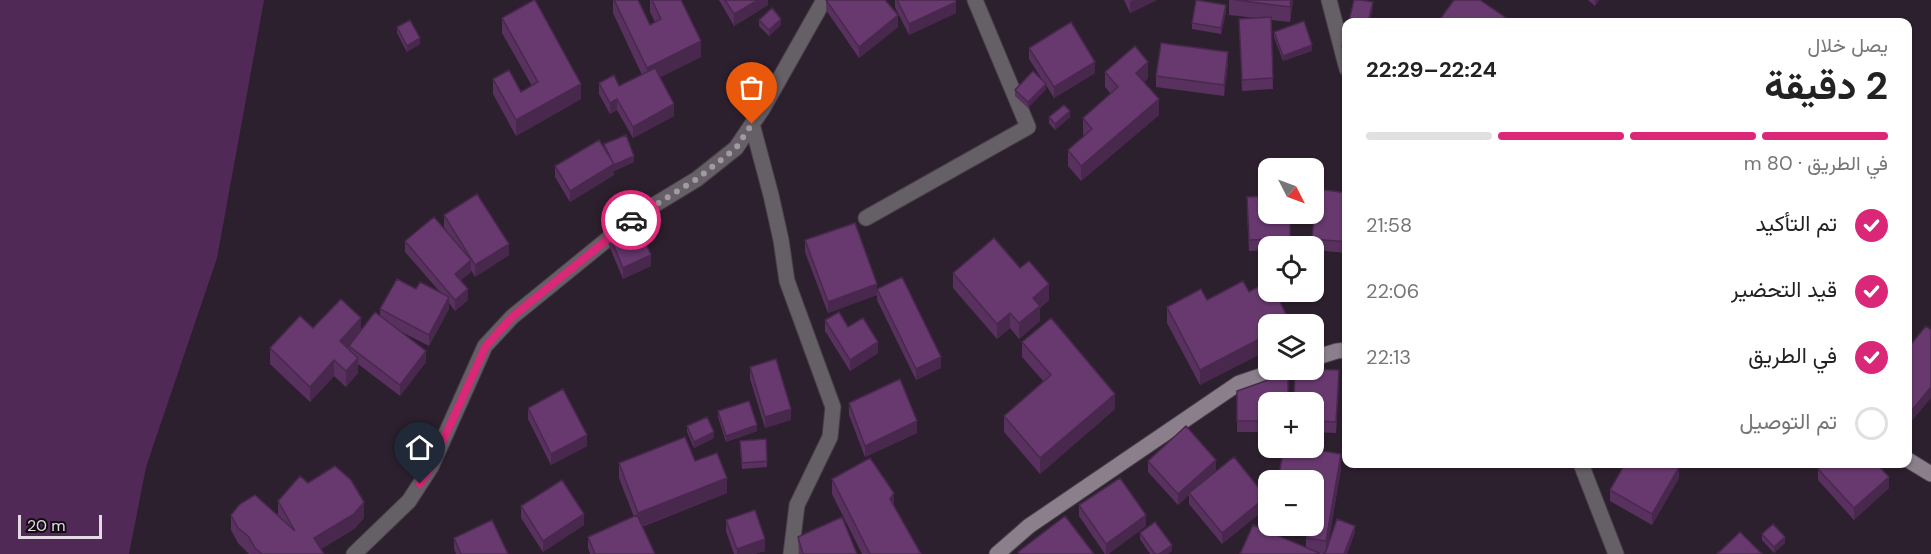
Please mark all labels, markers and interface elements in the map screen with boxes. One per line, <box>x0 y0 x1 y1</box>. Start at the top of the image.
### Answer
text: يصل خلال <box>1808 32 1888 58</box>
text: 22:24–22:29 <box>1366 55 1497 84</box>
text: 2 دقيقة <box>1764 60 1888 111</box>
pin <box>726 62 777 124</box>
icon: bag <box>735 71 768 104</box>
text: في الطريق · 80 m <box>1744 150 1888 176</box>
north arrow <box>1258 158 1324 224</box>
map controls <box>1258 158 1324 536</box>
courier <box>601 190 661 250</box>
icon: car <box>615 204 648 237</box>
text: تم التأكيد <box>1755 209 1837 238</box>
icon: check <box>1855 209 1888 242</box>
text: 21:58 <box>1366 212 1412 238</box>
button: locate <box>1258 236 1324 302</box>
text: قيد التحضير <box>1731 275 1837 304</box>
icon: check <box>1855 275 1888 308</box>
text: 22:06 <box>1366 278 1419 304</box>
button: layers <box>1258 314 1324 380</box>
text: في الطريق <box>1748 341 1837 370</box>
icon: check <box>1855 341 1888 374</box>
text: 22:13 <box>1366 344 1411 370</box>
button: + <box>1258 392 1324 458</box>
text: تم التوصيل <box>1739 407 1837 436</box>
pin <box>394 422 445 484</box>
icon: home <box>403 431 436 464</box>
button: − <box>1258 470 1324 536</box>
scale bar <box>18 512 102 540</box>
text: 20 m <box>27 515 66 536</box>

